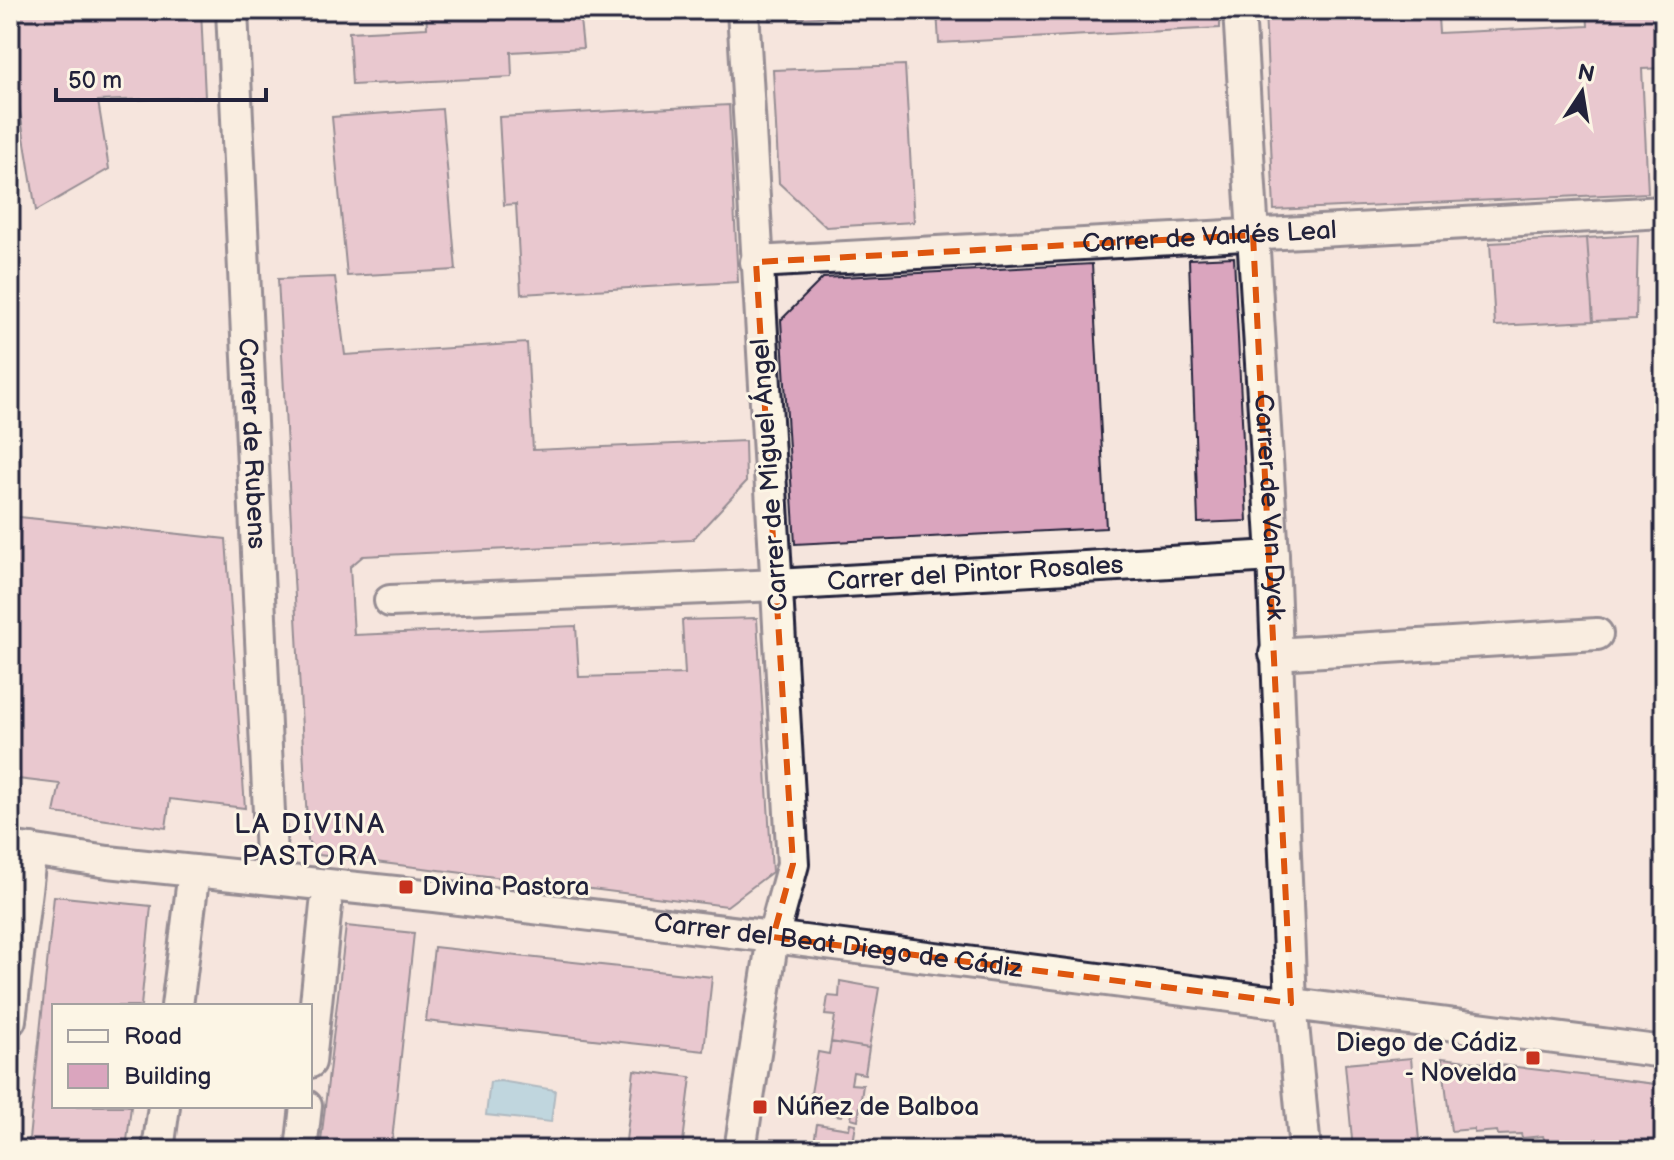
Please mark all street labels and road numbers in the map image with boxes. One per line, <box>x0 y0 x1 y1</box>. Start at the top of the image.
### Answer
street label: Carrer de Valdés Leal <box>1081 215 1337 260</box>
street label: Carrer de Rubens <box>232 337 272 550</box>
street label: Carrer de Miguel Ángel <box>743 337 795 613</box>
street label: Carrer de Van Dyck <box>1247 393 1291 621</box>
street label: Carrer del Pintor Rosales <box>826 549 1125 598</box>
street label: Carrer del Beat Diego de Cádiz <box>652 907 1025 985</box>

